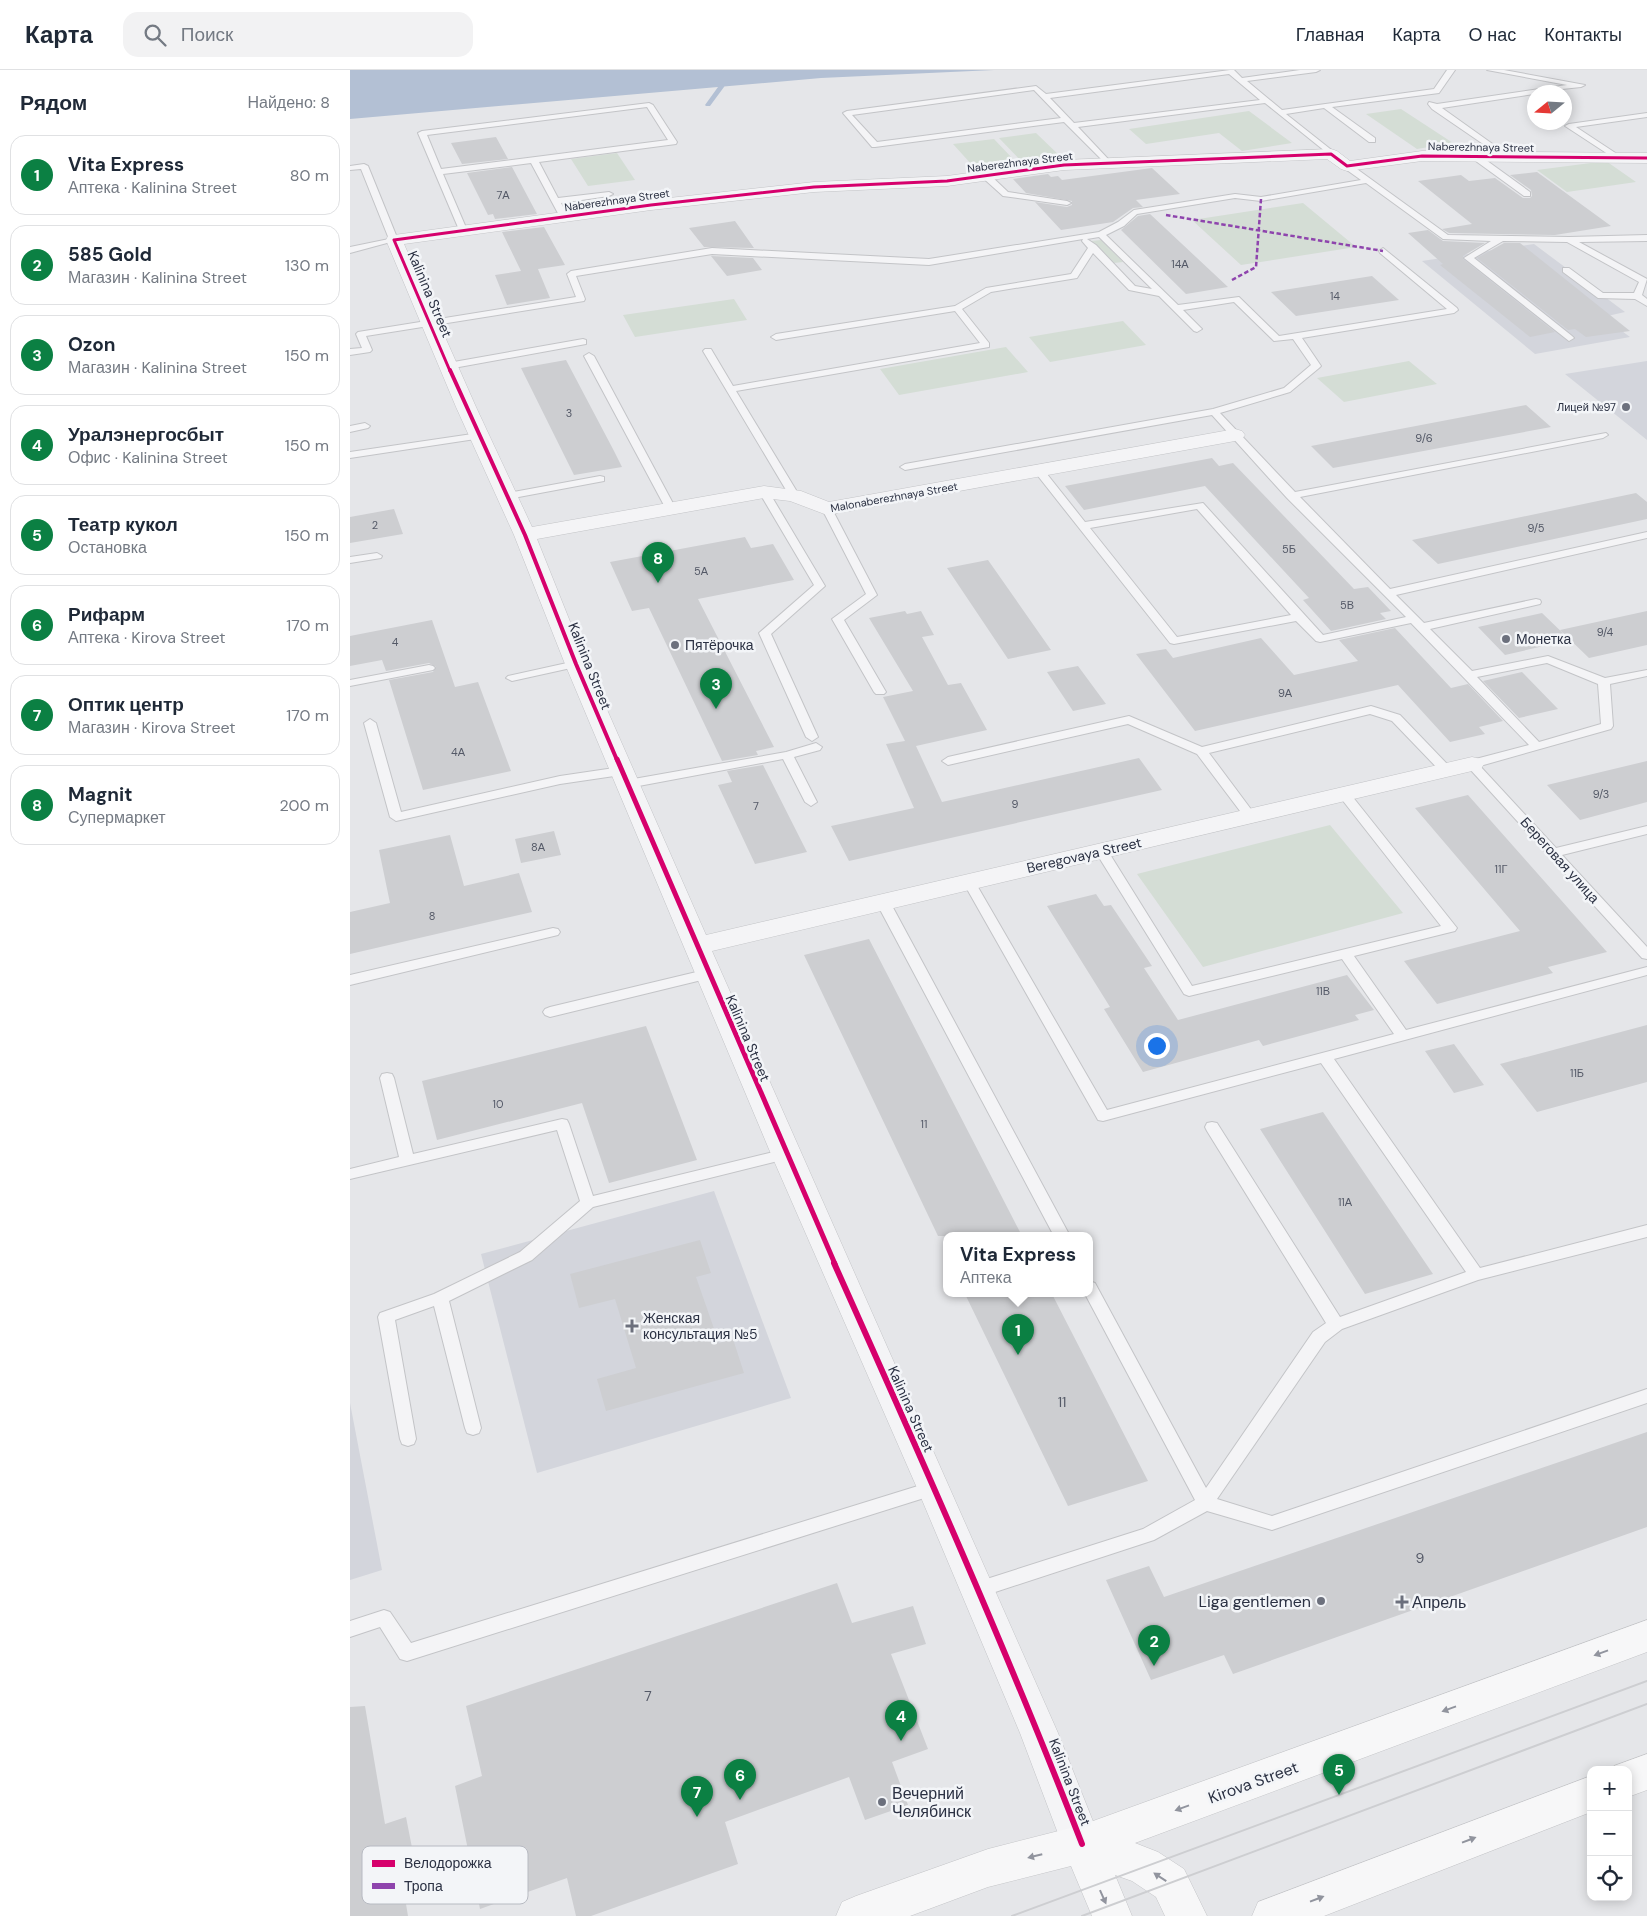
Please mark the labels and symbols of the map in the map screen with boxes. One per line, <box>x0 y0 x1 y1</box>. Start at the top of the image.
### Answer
north arrow <box>1527 85 1572 130</box>
street label: Naberezhnaya Street <box>1428 139 1534 155</box>
street label: Naberezhnaya Street <box>966 149 1074 175</box>
street label: Naberezhnaya Street <box>563 186 671 214</box>
house number: 7А <box>496 188 510 202</box>
street label: Kalinina Street <box>404 248 456 340</box>
house number: 14А <box>1171 257 1189 271</box>
house number: 14 <box>1330 289 1340 303</box>
place label: Лицей №97 <box>1557 400 1616 414</box>
marker: Лицей №97 <box>1620 401 1632 413</box>
house number: 3 <box>566 406 572 420</box>
house number: 9/6 <box>1415 431 1433 445</box>
street label: Malonaberezhnaya Street <box>829 479 959 515</box>
house number: 2 <box>372 518 378 532</box>
house number: 9/5 <box>1527 521 1545 535</box>
pin: 8 <box>642 542 674 583</box>
house number: 5Б <box>1282 542 1296 556</box>
house number: 5А <box>694 564 709 578</box>
house number: 5В <box>1340 598 1354 612</box>
street label: Kalinina Street <box>564 620 616 712</box>
house number: 9/4 <box>1597 625 1614 639</box>
place label: Монетка <box>1516 630 1572 648</box>
marker: Монетка <box>1500 633 1512 645</box>
house number: 4 <box>392 635 399 649</box>
place label: Пятёрочка <box>685 636 754 654</box>
marker: Пятёрочка <box>669 639 681 651</box>
pin: 3 <box>700 668 732 709</box>
house number: 9А <box>1278 686 1293 700</box>
house number: 4А <box>451 745 466 759</box>
house number: 9/3 <box>1593 787 1609 801</box>
house number: 9 <box>1012 797 1019 811</box>
house number: 7 <box>753 799 759 813</box>
street label: Береговая улица <box>1517 813 1604 907</box>
street label: Beregovaya Street <box>1025 833 1143 877</box>
house number: 8А <box>531 840 546 854</box>
house number: 11Г <box>1495 862 1507 876</box>
house number: 8 <box>429 909 435 923</box>
house number: 11В <box>1316 984 1330 998</box>
street label: Kalinina Street <box>722 992 774 1084</box>
your location <box>1144 1033 1170 1059</box>
house number: 11Б <box>1570 1066 1584 1080</box>
house number: 10 <box>493 1097 503 1111</box>
house number: 11 <box>921 1117 927 1131</box>
house number: 11А <box>1338 1195 1353 1209</box>
place label: Женская консультация №5 <box>643 1309 758 1343</box>
pin: 1 <box>1002 1314 1034 1355</box>
marker: Женская консультация №5 <box>625 1319 639 1333</box>
street label: Kalinina Street <box>884 1363 938 1455</box>
house number: 11 <box>1058 1393 1066 1411</box>
house number: 9 <box>1416 1549 1425 1567</box>
place label: Liga gentlemen <box>1199 1591 1311 1612</box>
place label: Апрель <box>1412 1592 1466 1613</box>
marker: Liga gentlemen <box>1315 1595 1327 1607</box>
marker: Апрель <box>1396 1596 1408 1608</box>
pin: 2 <box>1138 1625 1170 1666</box>
one-way arrow <box>1594 1650 1609 1657</box>
house number: 7 <box>644 1687 652 1705</box>
pin: 4 <box>885 1700 917 1741</box>
one-way arrow <box>1441 1705 1456 1713</box>
street label: Kalinina Street <box>1045 1736 1095 1828</box>
pin: 5 <box>1323 1754 1355 1795</box>
street label: Kirova Street <box>1205 1756 1301 1808</box>
pin: 6 <box>724 1759 756 1800</box>
pin: 7 <box>681 1776 713 1817</box>
place label: Вечерний Челябинск <box>892 1783 972 1822</box>
marker: Вечерний Челябинск <box>876 1796 888 1808</box>
one-way arrow <box>1174 1805 1189 1812</box>
one-way arrow <box>1462 1836 1477 1844</box>
legend <box>362 1846 528 1904</box>
one-way arrow <box>1027 1852 1042 1860</box>
text: Велодорожка <box>404 1854 492 1872</box>
one-way arrow <box>1153 1872 1167 1882</box>
text: Тропа <box>404 1877 443 1895</box>
one-way arrow <box>1100 1890 1108 1904</box>
one-way arrow <box>1310 1894 1324 1902</box>

